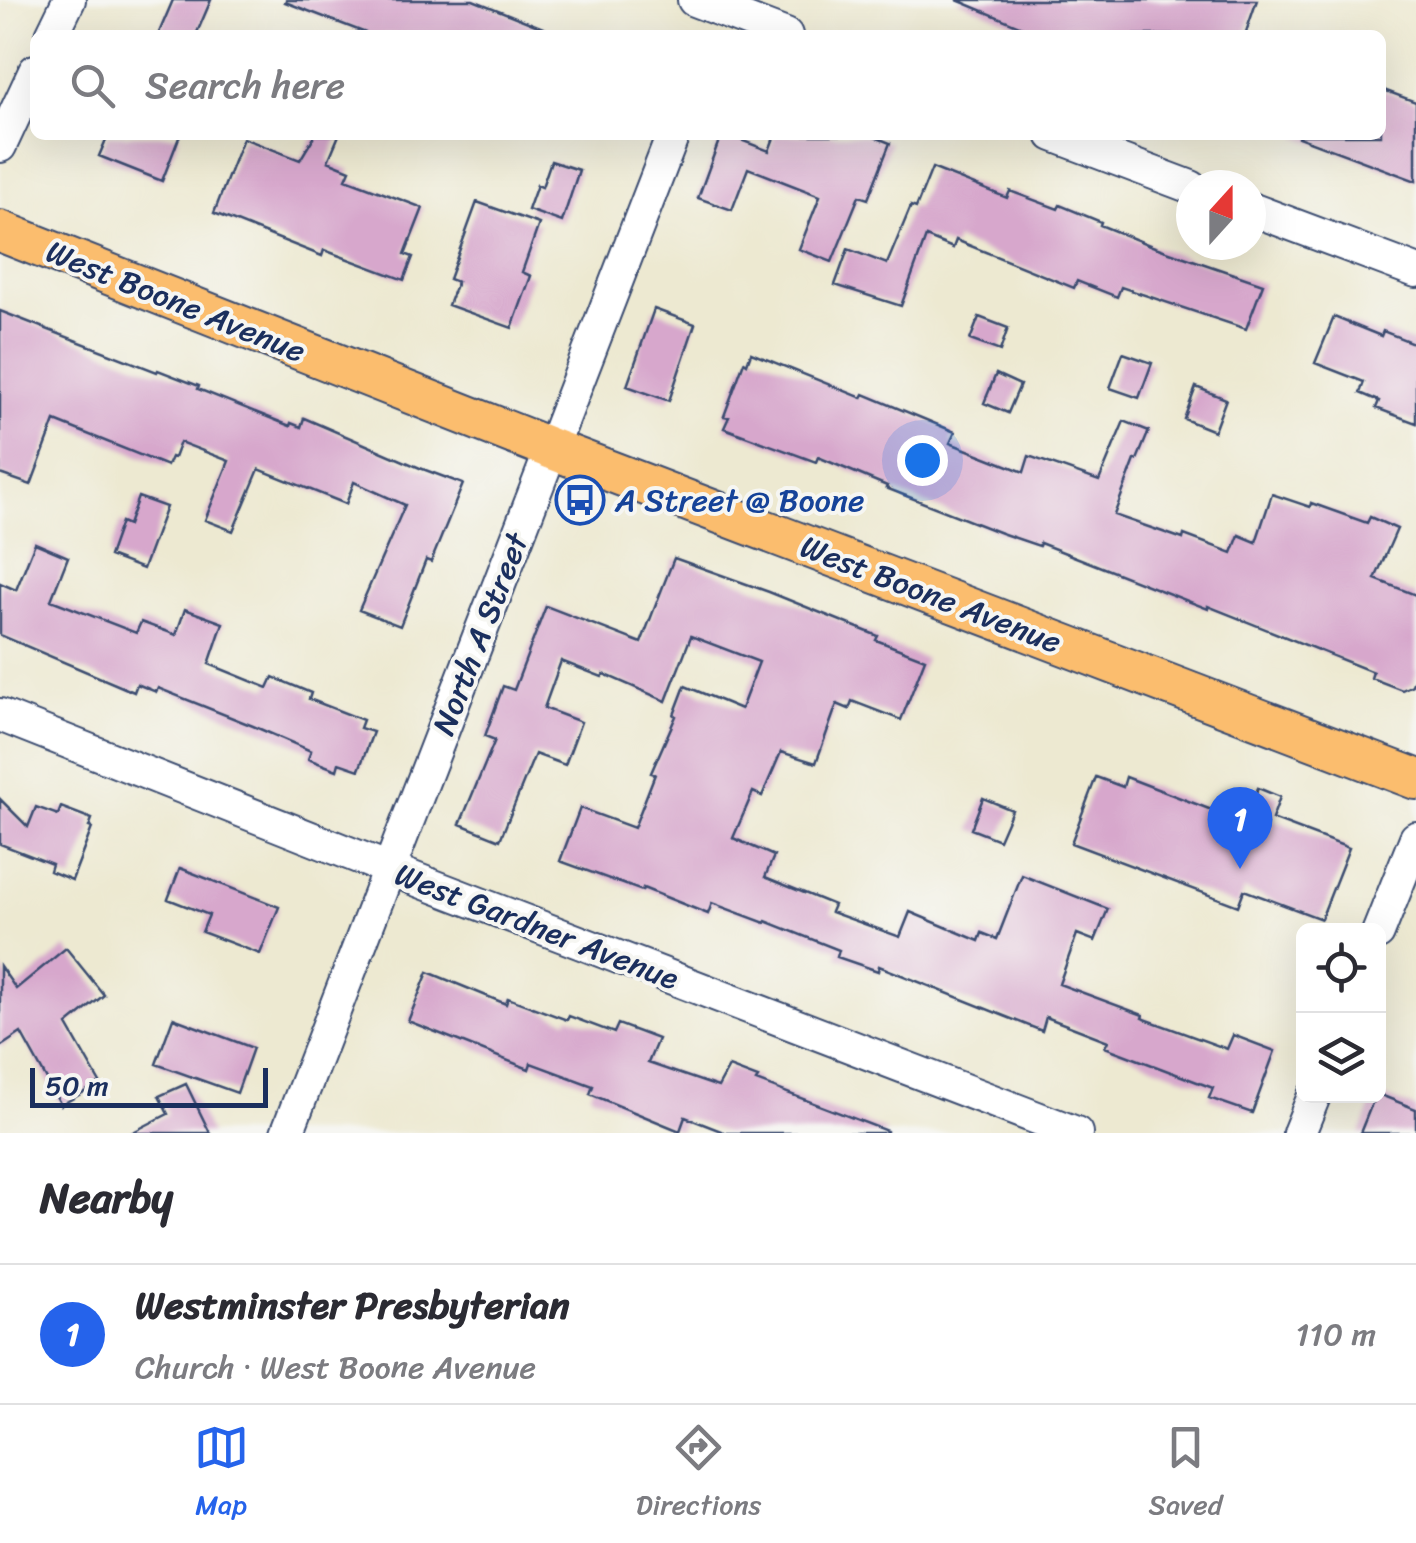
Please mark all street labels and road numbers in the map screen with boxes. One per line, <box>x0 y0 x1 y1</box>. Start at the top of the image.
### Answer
street label: West Boone Avenue <box>37 223 314 380</box>
street label: West Boone Avenue <box>792 518 1070 671</box>
street label: North A Street <box>416 524 546 744</box>
street label: West Gardner Avenue <box>386 846 687 1007</box>

